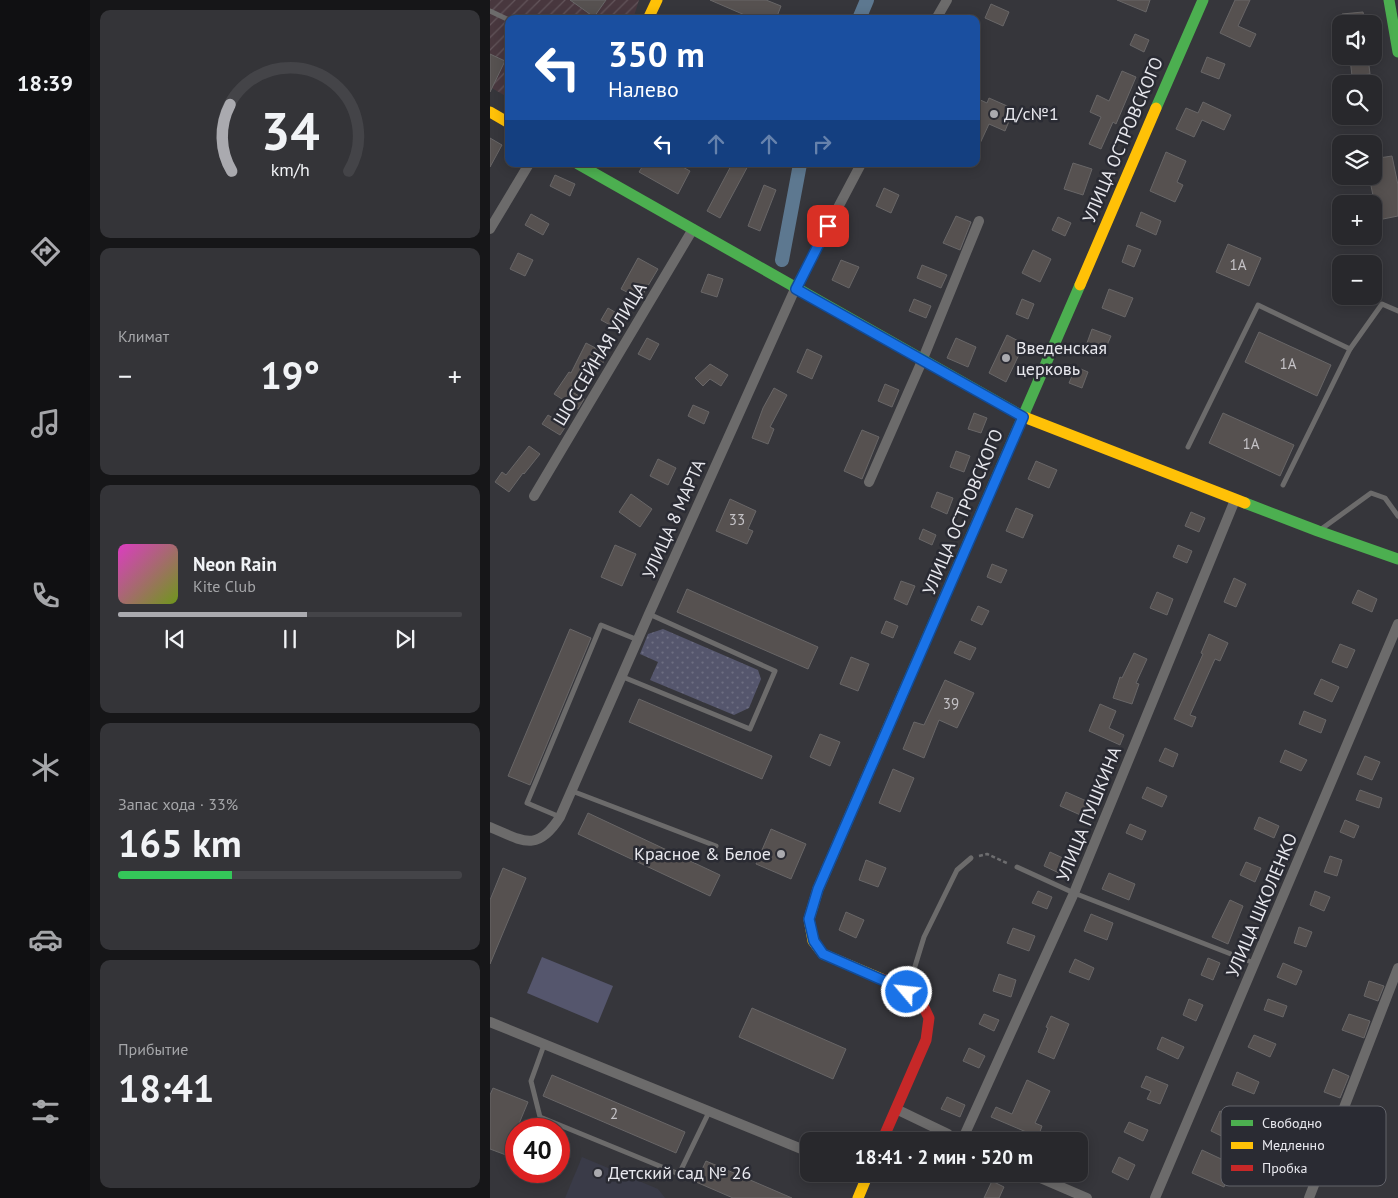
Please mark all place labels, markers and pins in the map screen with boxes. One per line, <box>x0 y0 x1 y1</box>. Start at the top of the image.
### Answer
place label: Д/с№1 <box>1004 102 1059 125</box>
marker: Д/с№1 <box>988 108 1000 120</box>
pin <box>807 205 849 247</box>
place label: Введенская церковь <box>1016 336 1107 380</box>
marker: Введенская церковь <box>1000 352 1012 364</box>
place label: Красное & Белое <box>634 842 771 865</box>
marker: Красное & Белое <box>775 848 787 860</box>
place label: Детский сад № 26 <box>608 1161 751 1184</box>
marker: Детский сад № 26 <box>592 1167 604 1179</box>

